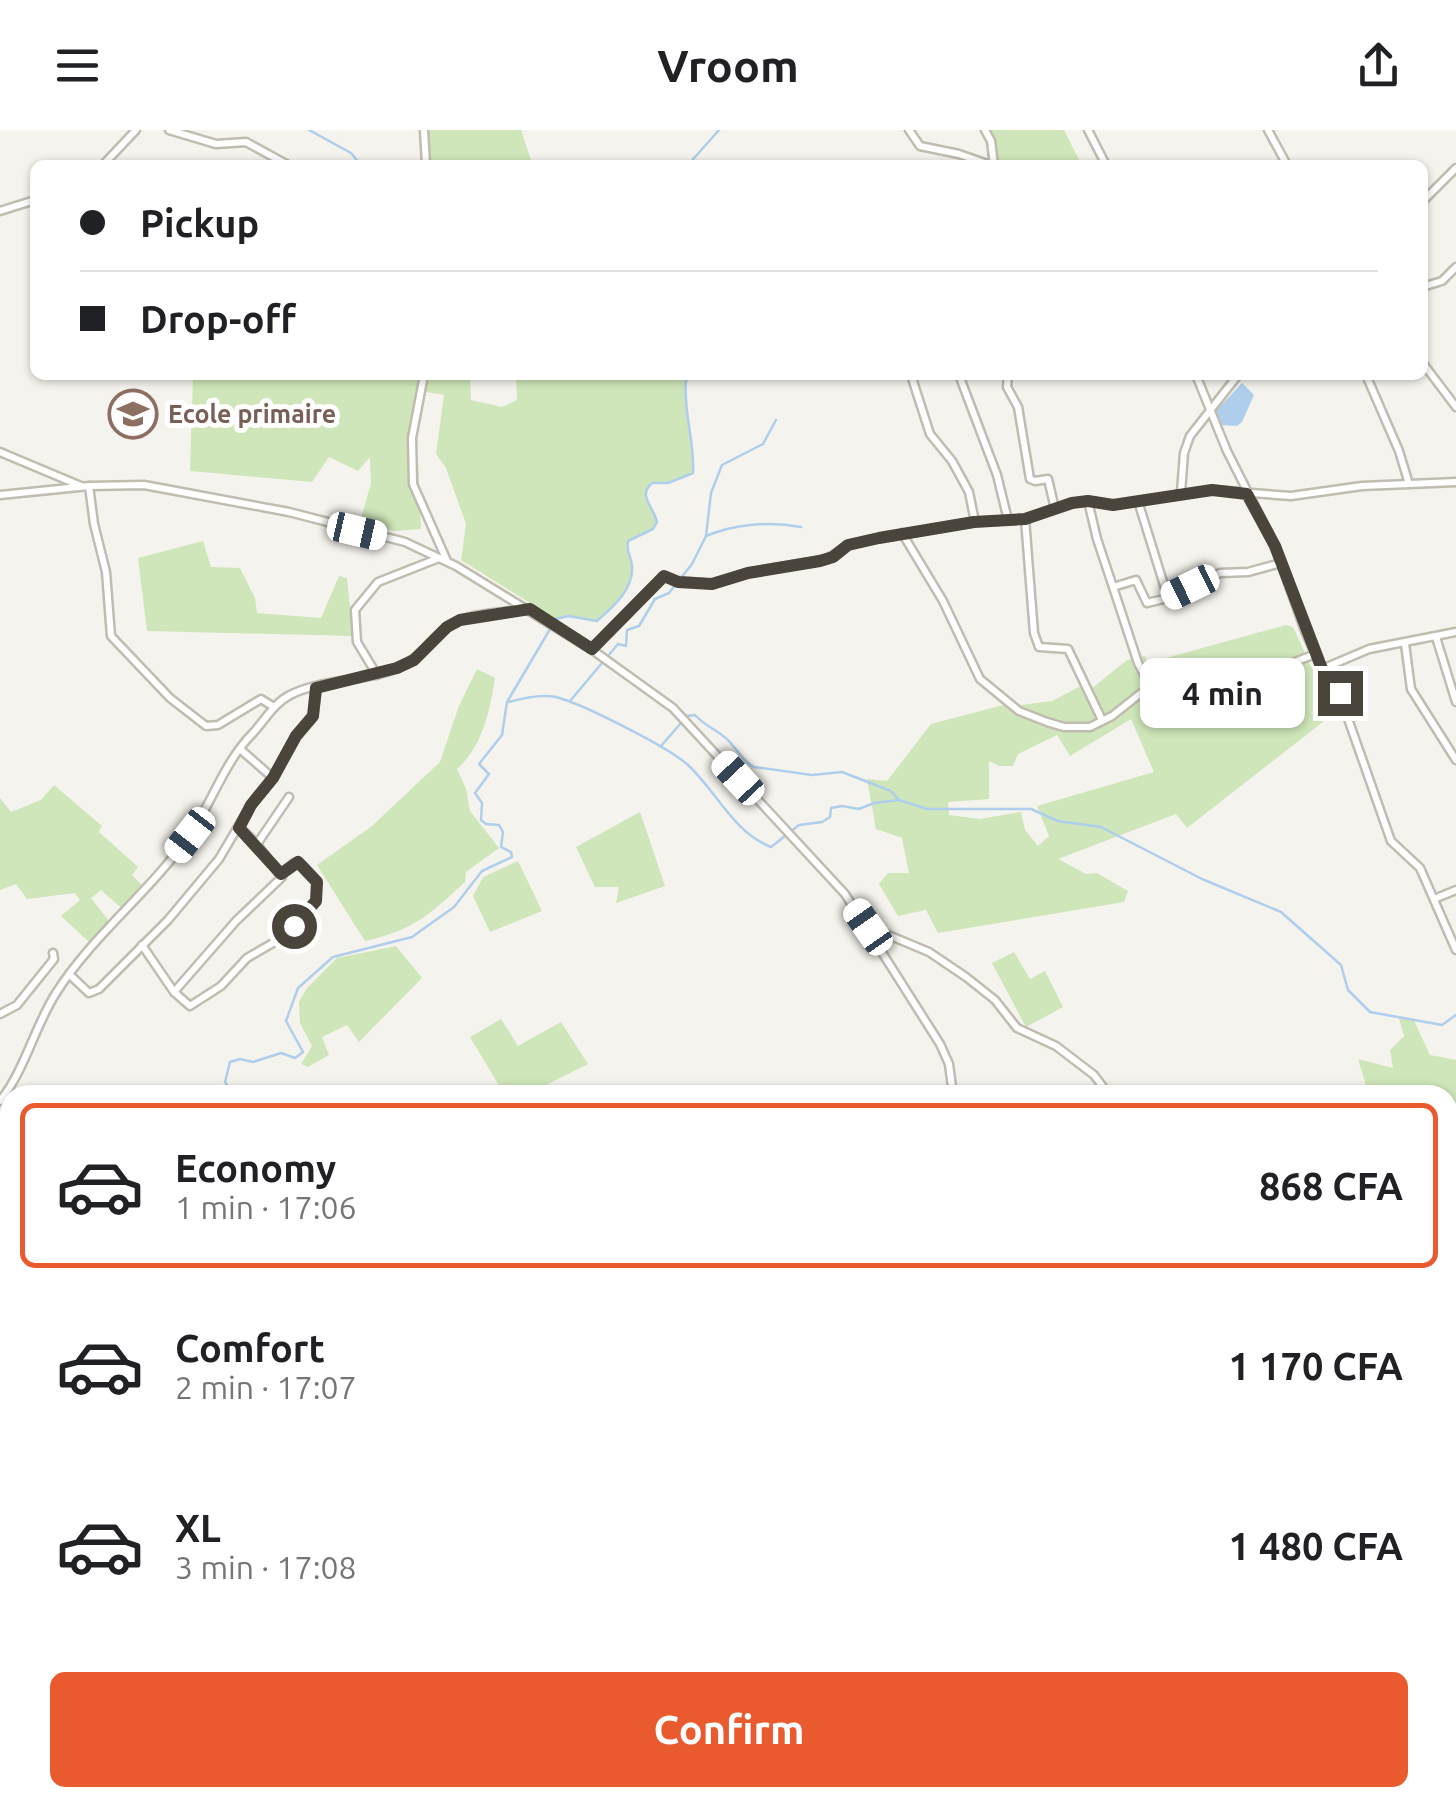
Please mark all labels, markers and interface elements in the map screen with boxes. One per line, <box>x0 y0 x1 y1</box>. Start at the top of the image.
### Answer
icon: menu <box>50 38 105 93</box>
icon: share <box>1351 38 1406 93</box>
text: Vroom <box>657 40 799 91</box>
text: Pickup <box>140 202 259 244</box>
text: Drop-off <box>140 298 296 340</box>
school or university icon: Ecole primaire <box>107 388 159 440</box>
place label: Ecole primaire <box>168 400 336 428</box>
car <box>324 510 390 552</box>
car <box>1156 560 1224 614</box>
callout: 4 min <box>1140 658 1305 728</box>
route end <box>1318 671 1363 716</box>
text: 4 min <box>1182 675 1263 711</box>
car <box>707 746 769 810</box>
car <box>160 802 220 868</box>
car <box>839 894 897 960</box>
route start <box>272 904 317 949</box>
icon: car <box>55 1141 145 1231</box>
text: Economy <box>175 1147 336 1189</box>
text: 868 CFA <box>1259 1165 1403 1207</box>
text: 1 min · 17:06 <box>175 1189 357 1225</box>
icon: car <box>55 1321 145 1411</box>
text: Comfort <box>175 1327 325 1369</box>
text: 1 170 CFA <box>1229 1345 1403 1387</box>
text: 2 min · 17:07 <box>175 1369 357 1405</box>
icon: car <box>55 1501 145 1591</box>
text: XL <box>175 1507 221 1549</box>
text: 1 480 CFA <box>1229 1525 1403 1567</box>
text: 3 min · 17:08 <box>175 1549 357 1585</box>
button: Confirm <box>50 1672 1408 1787</box>

